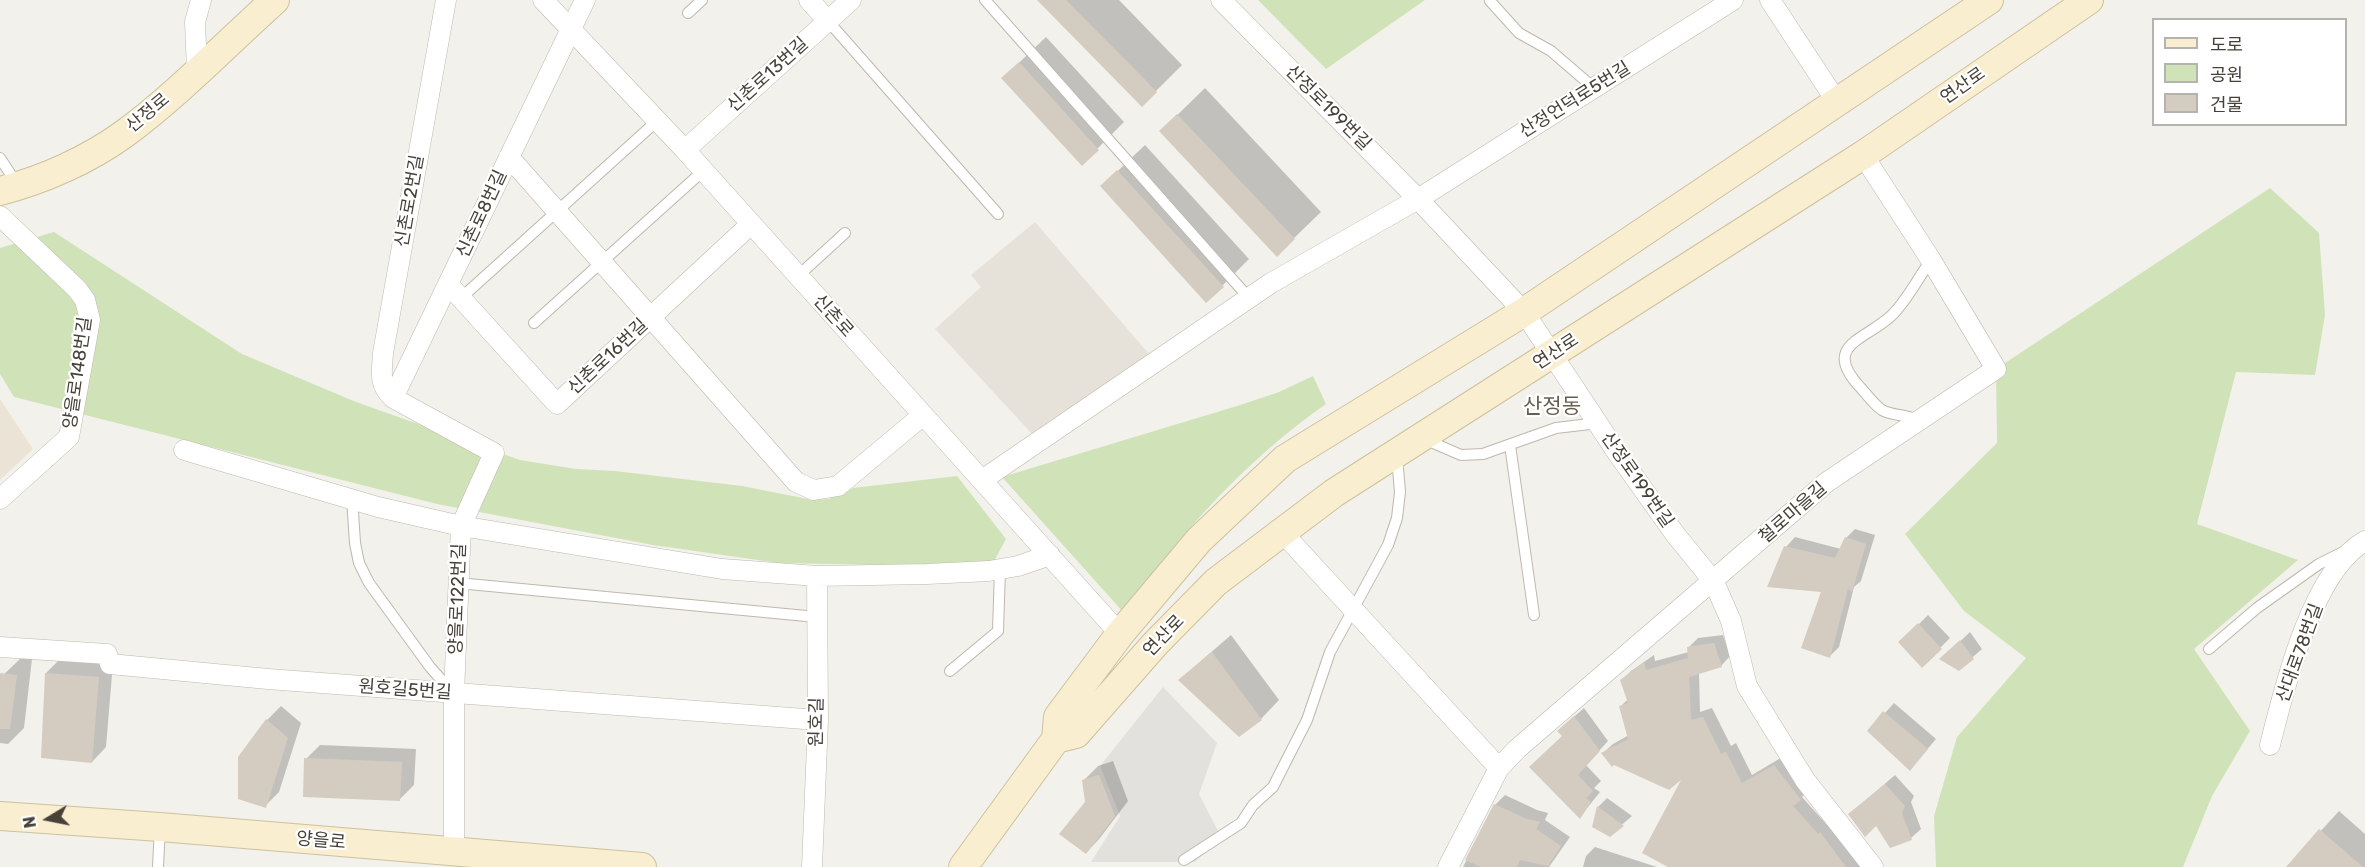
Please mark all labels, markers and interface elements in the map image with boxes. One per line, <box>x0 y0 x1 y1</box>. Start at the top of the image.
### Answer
legend <box>2152 18 2347 126</box>
street label: 신촌로13번길 <box>723 33 813 117</box>
text: 도로 <box>2210 34 2243 56</box>
street label: 산정언덕로5번길 <box>1516 57 1634 143</box>
street label: 산정로199번길 <box>1281 61 1375 155</box>
street label: 연산로 <box>1936 63 1990 109</box>
text: 공원 <box>2210 64 2243 86</box>
street label: 산정로 <box>122 89 174 137</box>
text: 건물 <box>2210 94 2243 116</box>
street label: 신촌로2번길 <box>391 153 429 249</box>
street label: 신촌로8번길 <box>452 167 512 261</box>
street label: 신촌로 <box>808 290 858 342</box>
street label: 양을로148번길 <box>59 315 97 431</box>
street label: 신촌로16번길 <box>564 315 652 399</box>
street label: 연산로 <box>1529 329 1583 375</box>
district label: 산정동 <box>1523 394 1581 420</box>
street label: 산정로199번길 <box>1596 428 1678 532</box>
street label: 철로마을길 <box>1755 478 1831 548</box>
street label: 양을로122번길 <box>445 543 471 655</box>
street label: 산대로78번길 <box>2272 601 2328 705</box>
street label: 연산로 <box>1139 611 1189 661</box>
street label: 원호길5번길 <box>358 676 452 704</box>
street label: 원호길 <box>806 697 828 747</box>
north arrow <box>18 789 78 849</box>
text: N <box>19 815 40 830</box>
street label: 양을로 <box>295 828 347 854</box>

